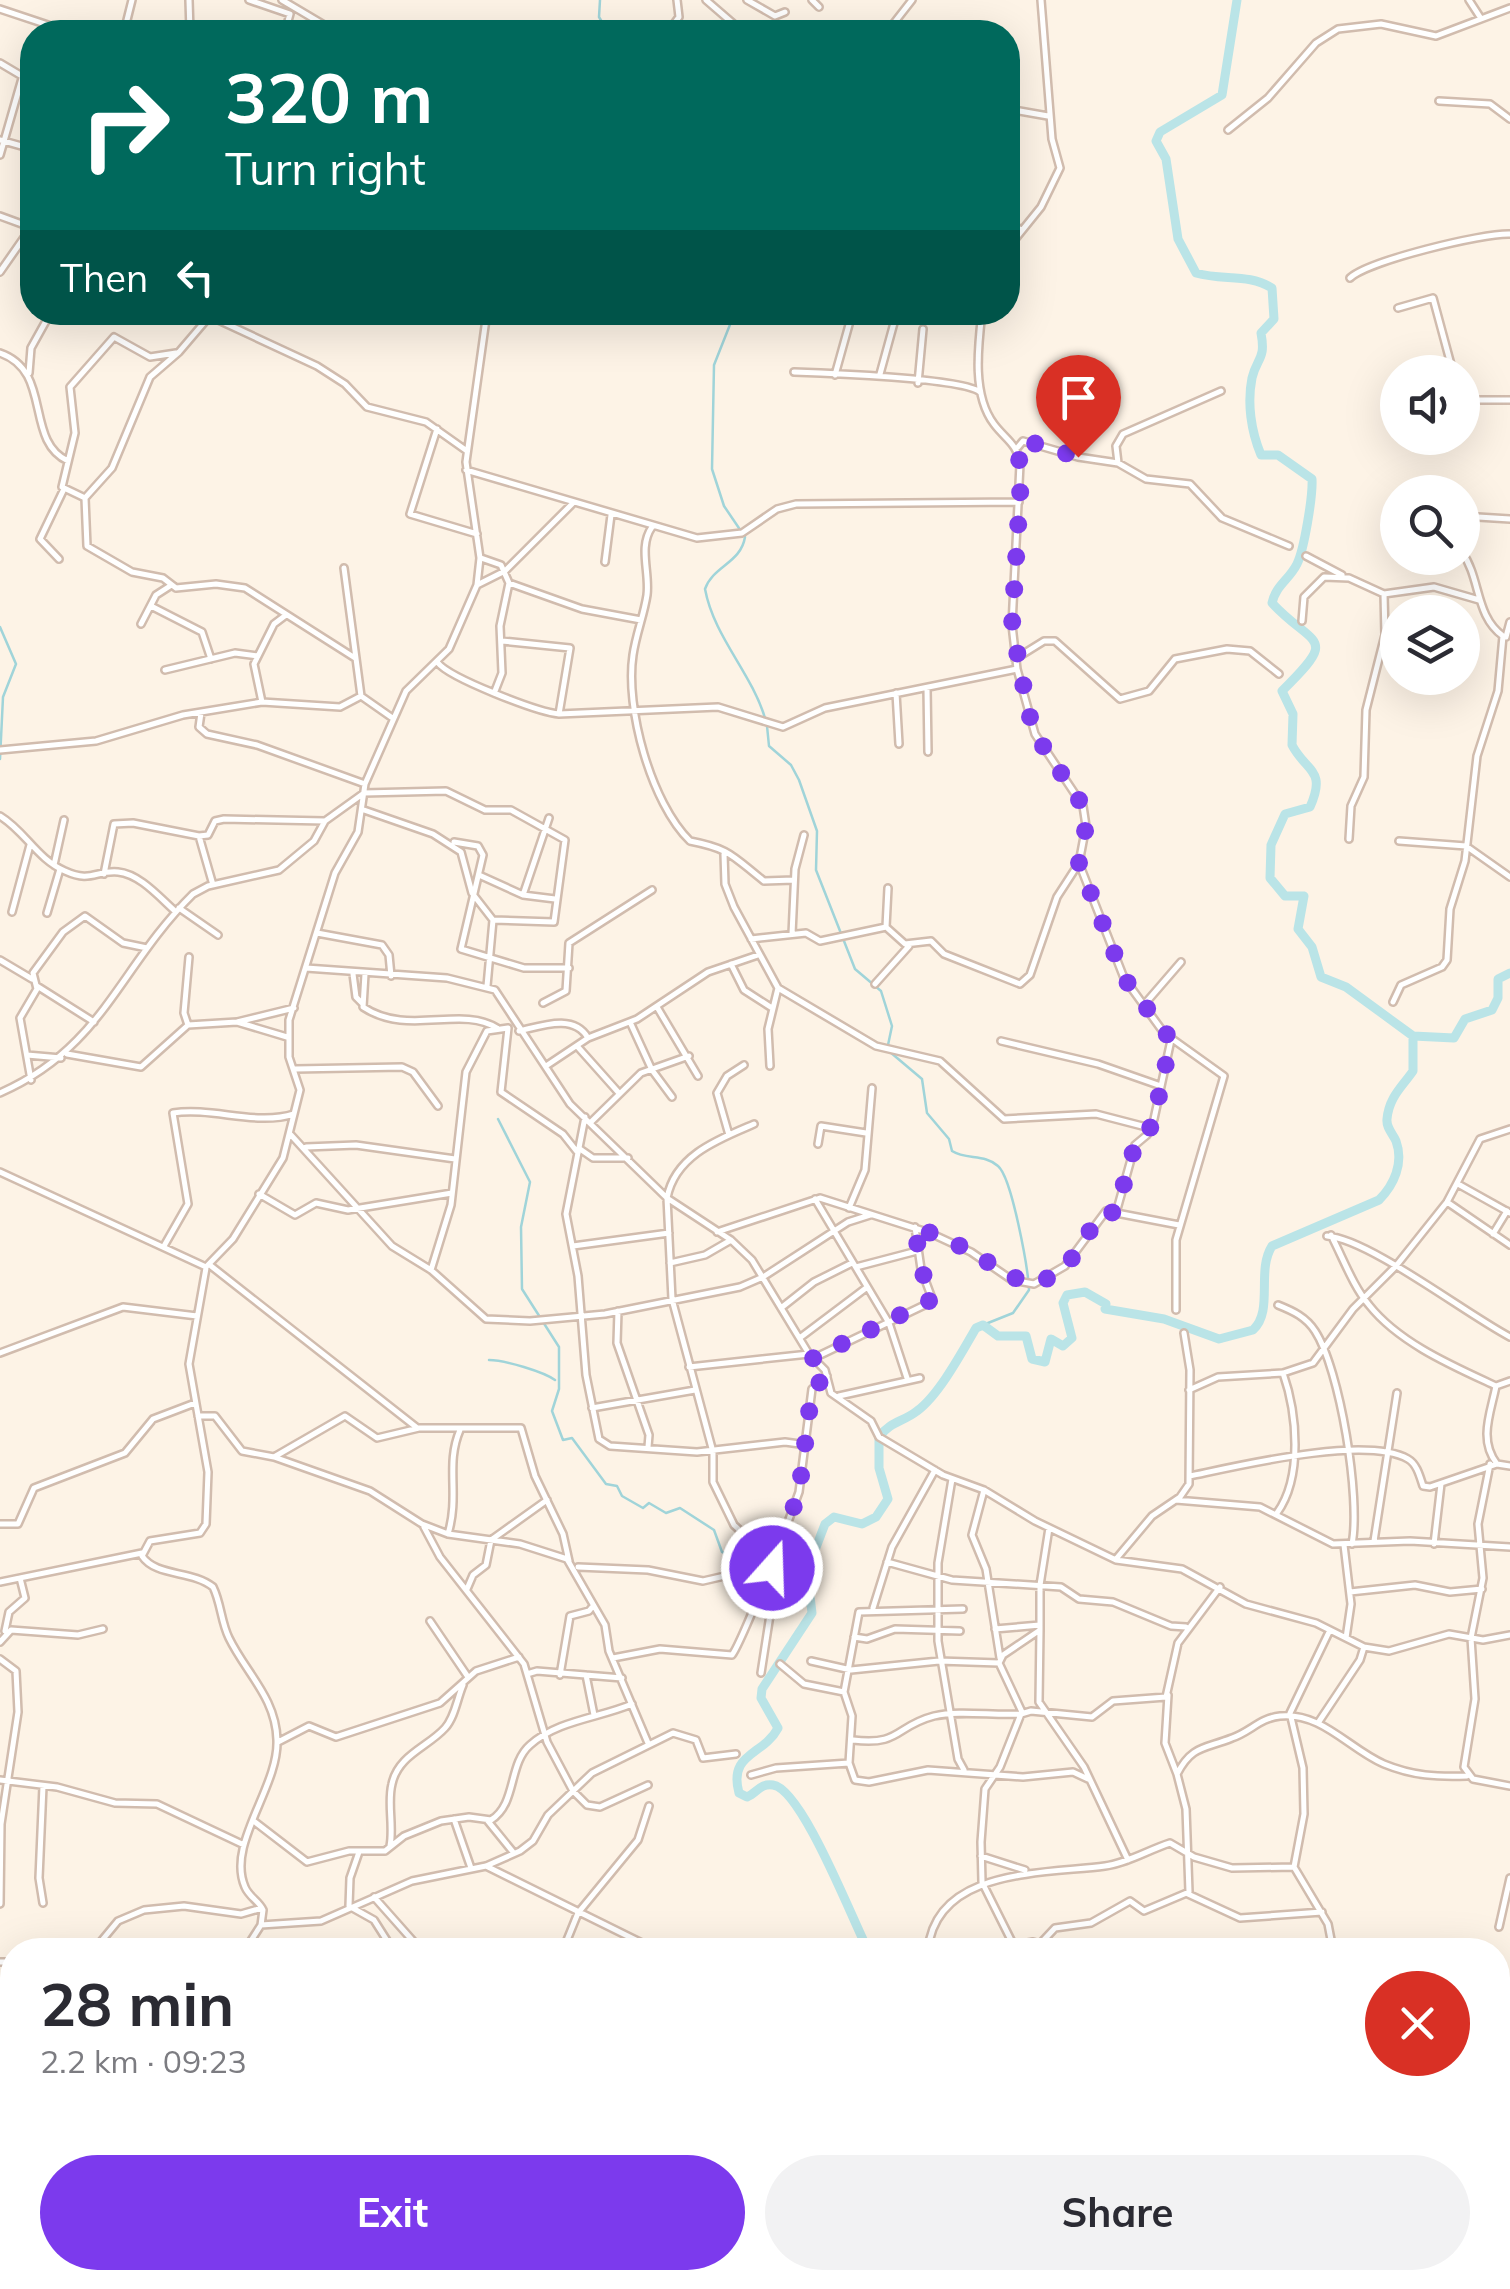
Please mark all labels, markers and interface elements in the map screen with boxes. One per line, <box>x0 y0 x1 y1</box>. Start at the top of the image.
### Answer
text: 320 m <box>225 53 433 141</box>
icon: right <box>60 60 190 190</box>
text: Turn right <box>225 140 426 196</box>
icon: left <box>168 250 223 305</box>
text: Then <box>60 254 148 302</box>
pin <box>1036 355 1121 458</box>
map controls <box>1380 355 1480 695</box>
button: sound <box>1380 355 1480 455</box>
icon: arrive <box>1051 370 1106 425</box>
button: search <box>1380 475 1480 575</box>
button: layers <box>1380 595 1480 695</box>
position arrow <box>720 1516 824 1620</box>
text: 28 min <box>40 1966 234 2041</box>
button: close <box>1365 1971 1470 2076</box>
text: 2.2 km · 09:23 <box>40 2041 247 2081</box>
button: Exit <box>40 2155 745 2270</box>
button: Share <box>765 2155 1470 2270</box>

